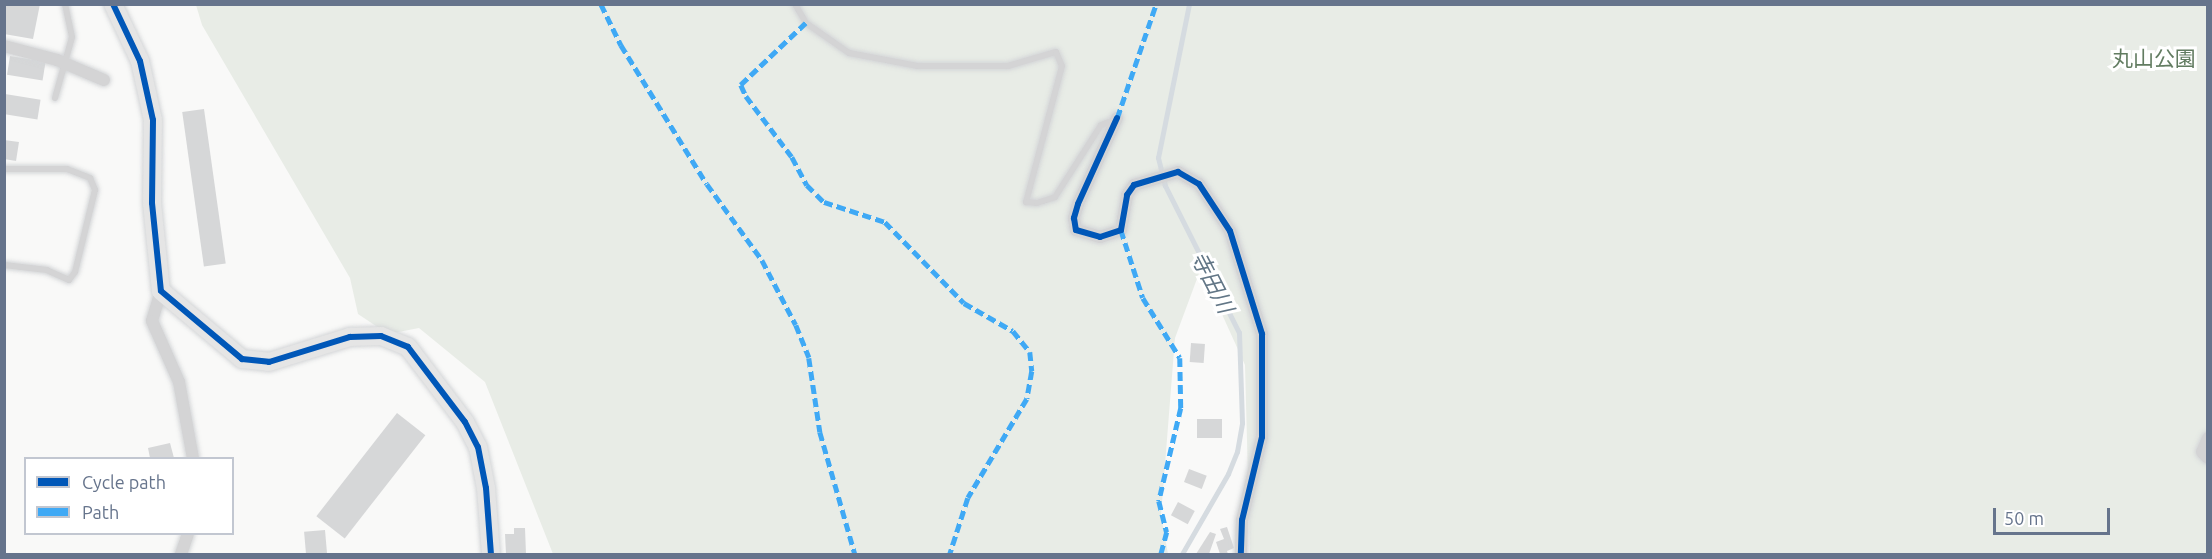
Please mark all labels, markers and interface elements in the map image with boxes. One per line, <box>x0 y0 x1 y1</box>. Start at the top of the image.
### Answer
park label: 丸山公園 <box>2112 45 2196 71</box>
water label: 寺田川 <box>1186 247 1240 317</box>
legend <box>24 457 234 535</box>
text: Cycle path <box>82 472 166 492</box>
scale bar <box>1996 496 2113 534</box>
text: Path <box>82 502 119 522</box>
text: 50 m <box>2004 508 2044 528</box>

